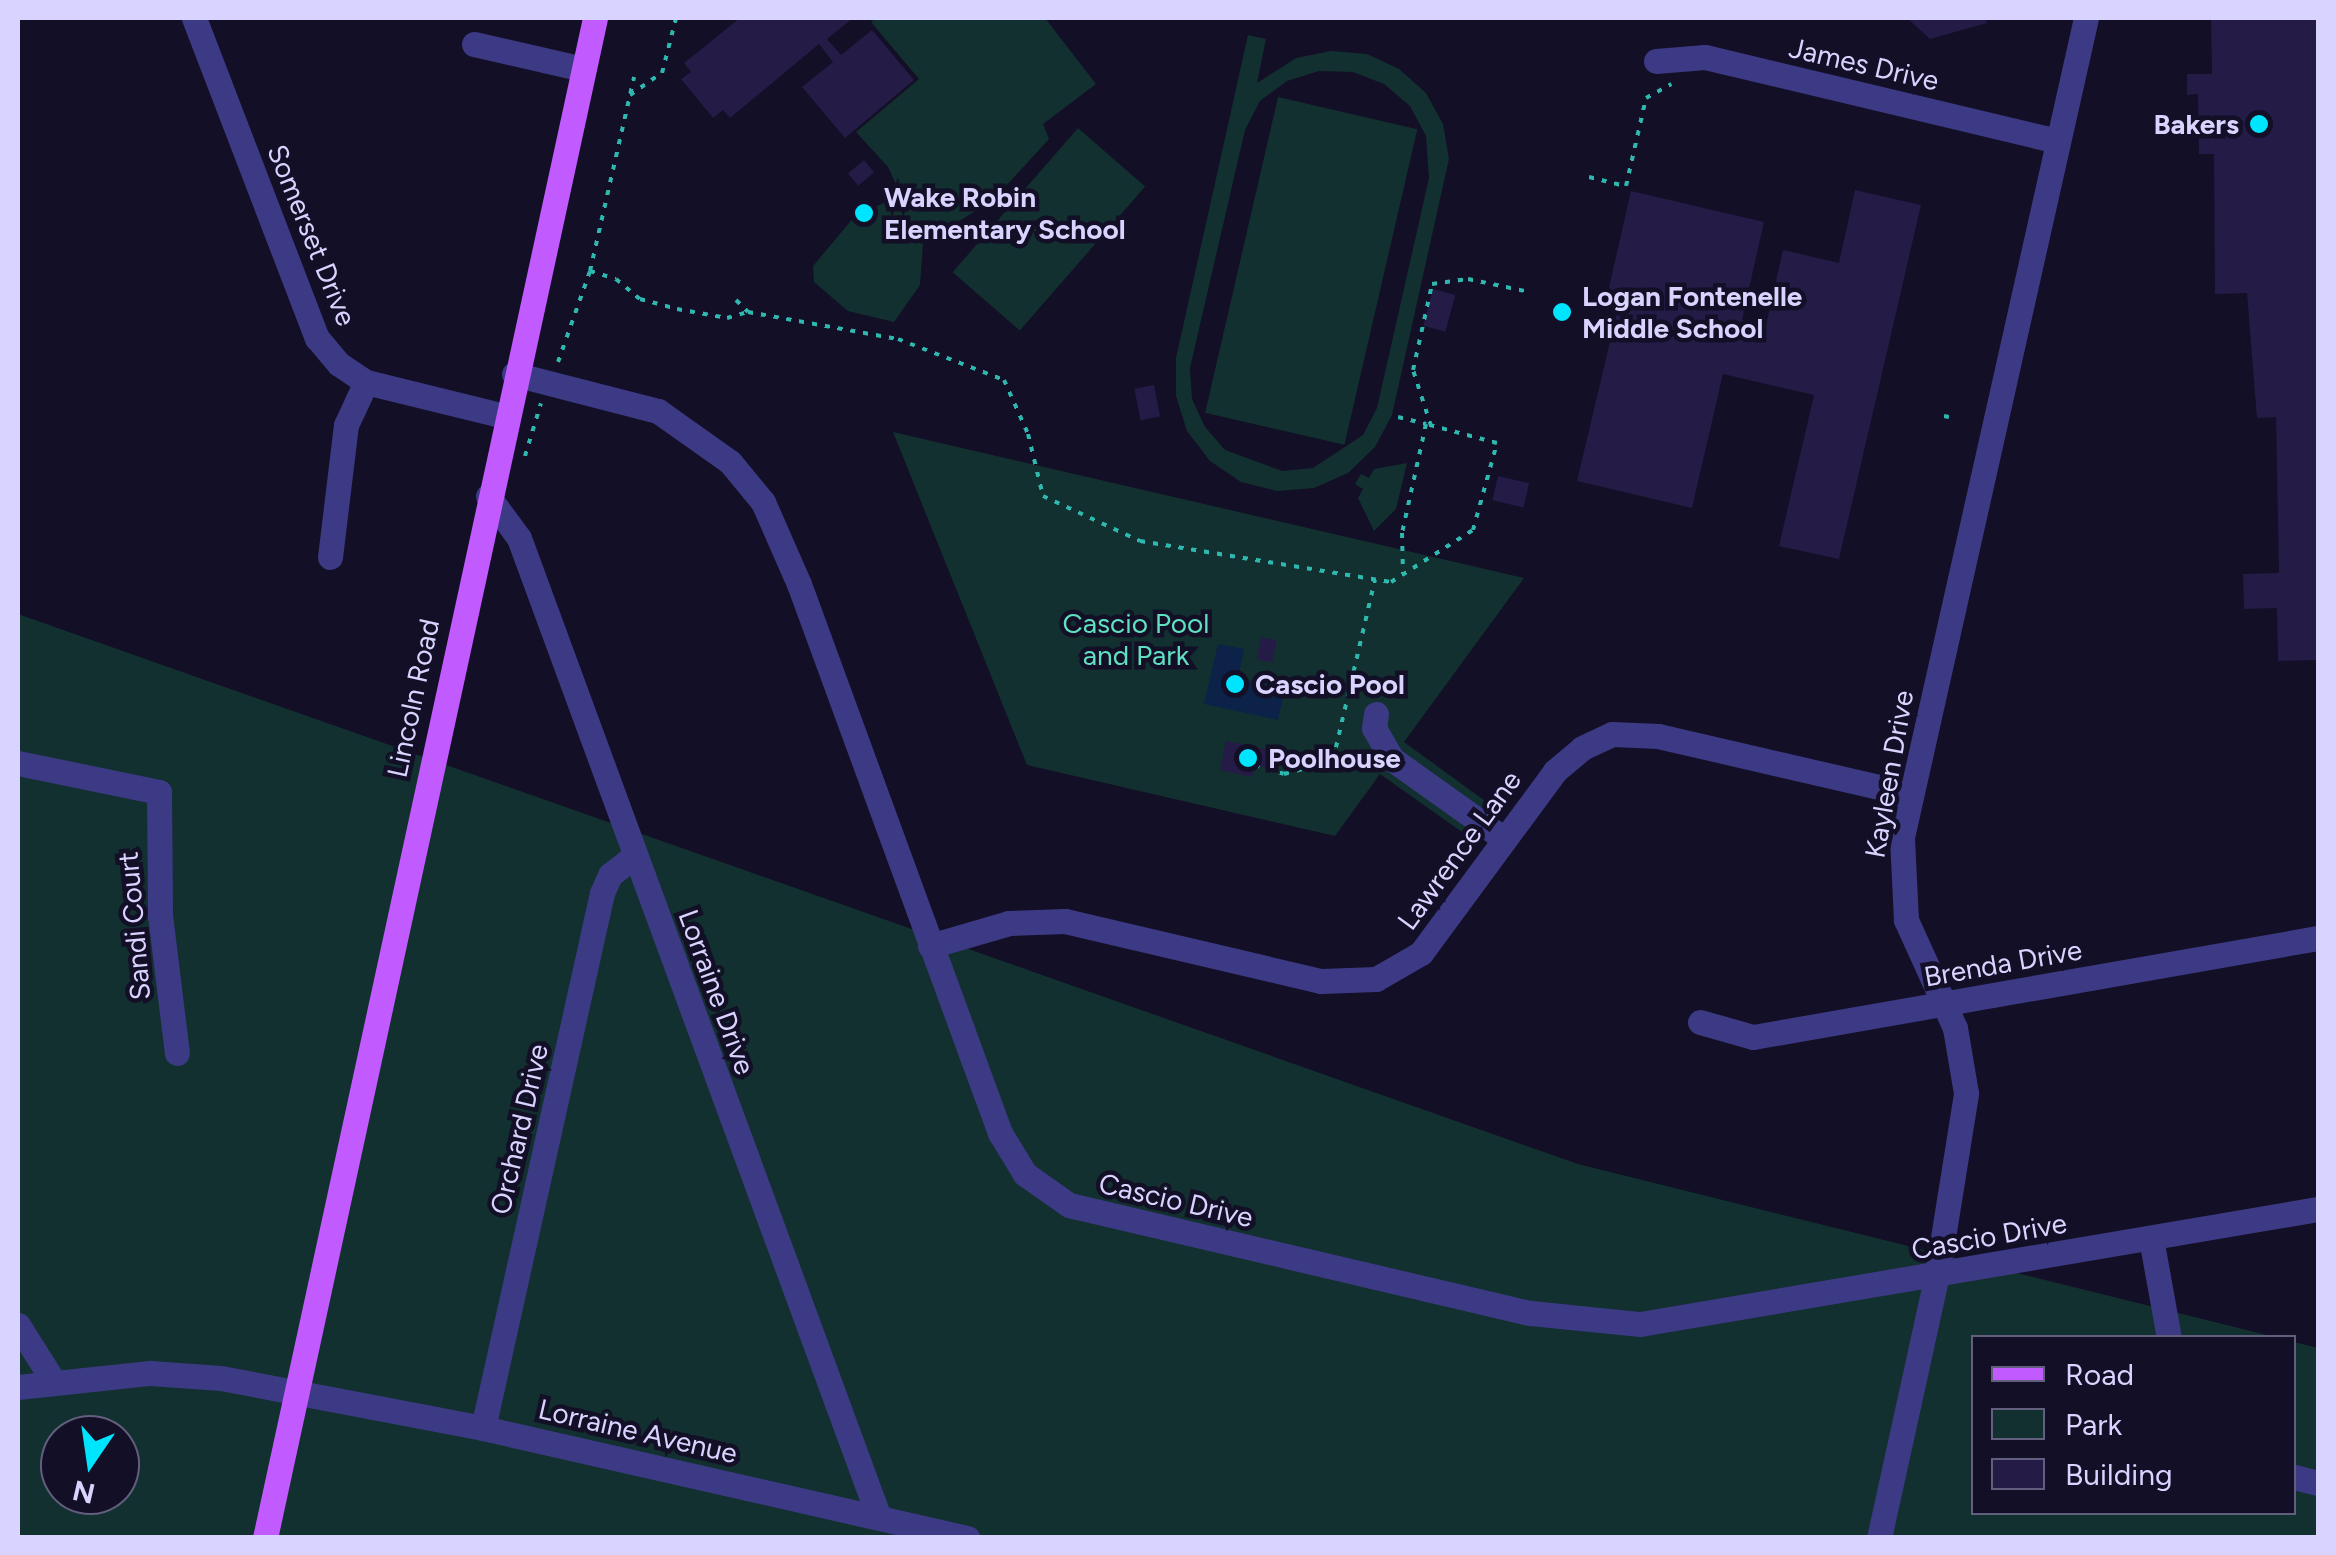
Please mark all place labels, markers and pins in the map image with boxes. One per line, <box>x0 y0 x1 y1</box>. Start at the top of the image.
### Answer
place label: Bakers <box>2153 107 2239 141</box>
marker: Bakers <box>2248 113 2270 135</box>
place label: Wake Robin Elementary School <box>884 180 1126 246</box>
marker: Wake Robin Elementary School <box>853 202 875 224</box>
place label: Logan Fontenelle Middle School <box>1582 279 1802 345</box>
marker: Logan Fontenelle Middle School <box>1551 301 1573 323</box>
place label: Cascio Pool <box>1255 667 1405 701</box>
marker: Cascio Pool <box>1224 673 1246 695</box>
place label: Poolhouse <box>1268 741 1401 775</box>
marker: Poolhouse <box>1237 747 1259 769</box>

